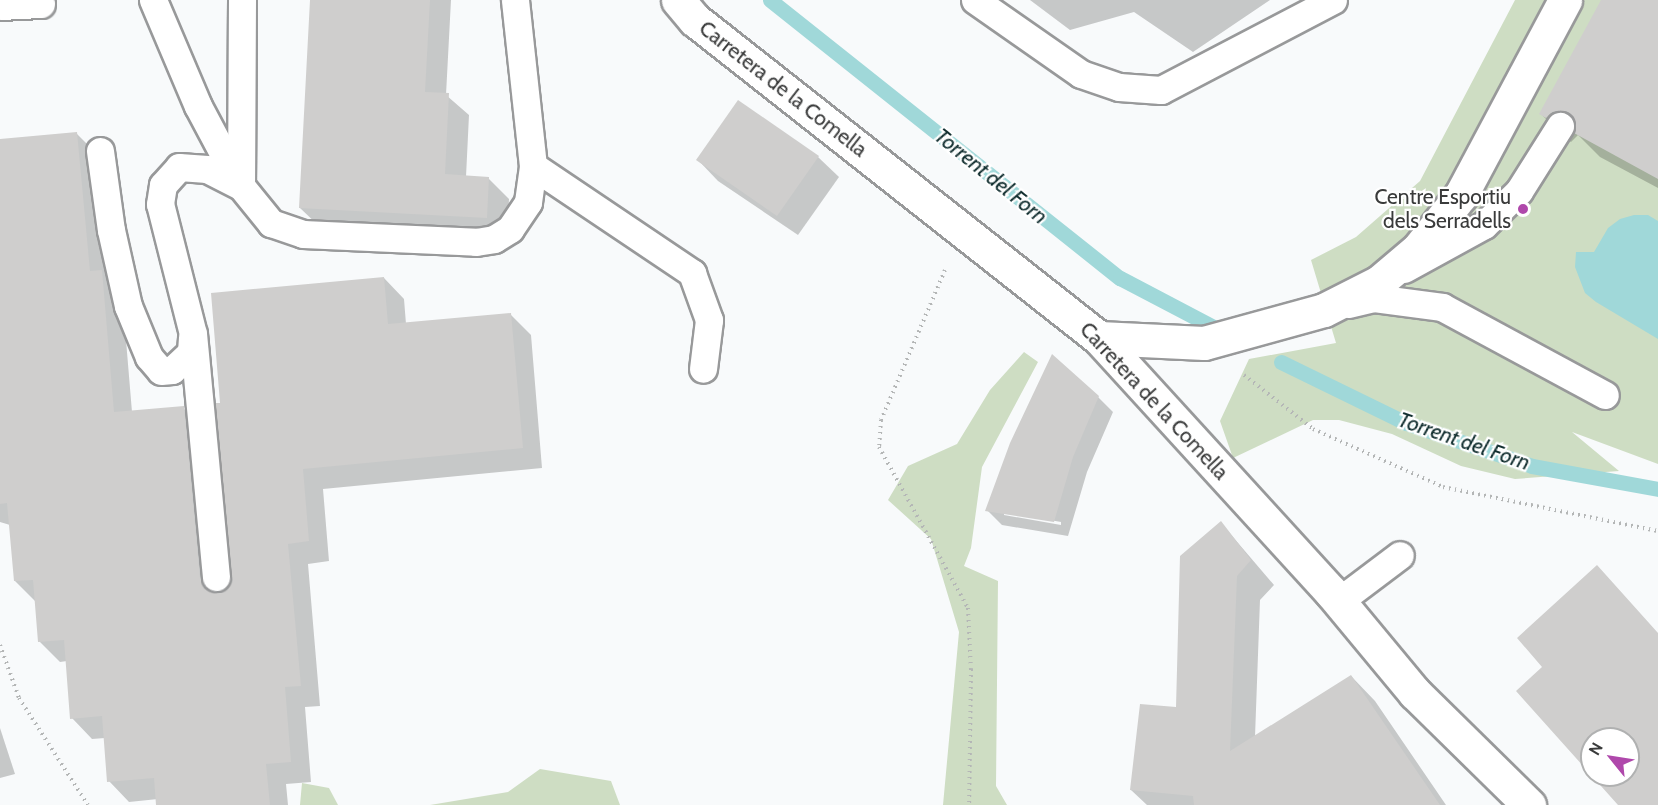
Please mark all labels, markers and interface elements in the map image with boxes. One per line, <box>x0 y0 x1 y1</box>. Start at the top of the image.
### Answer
street label: Carretera de la Comella <box>694 16 872 162</box>
water label: Torrent del Forn <box>929 122 1053 230</box>
place label: Centre Esportiu dels Serradells <box>1374 184 1511 234</box>
marker: Centre Esportiu dels Serradells <box>1516 202 1530 216</box>
street label: Carretera de la Comella <box>1075 317 1233 485</box>
water label: Torrent del Forn <box>1395 406 1533 476</box>
north arrow <box>1580 727 1640 787</box>
text: N <box>1585 739 1607 758</box>

